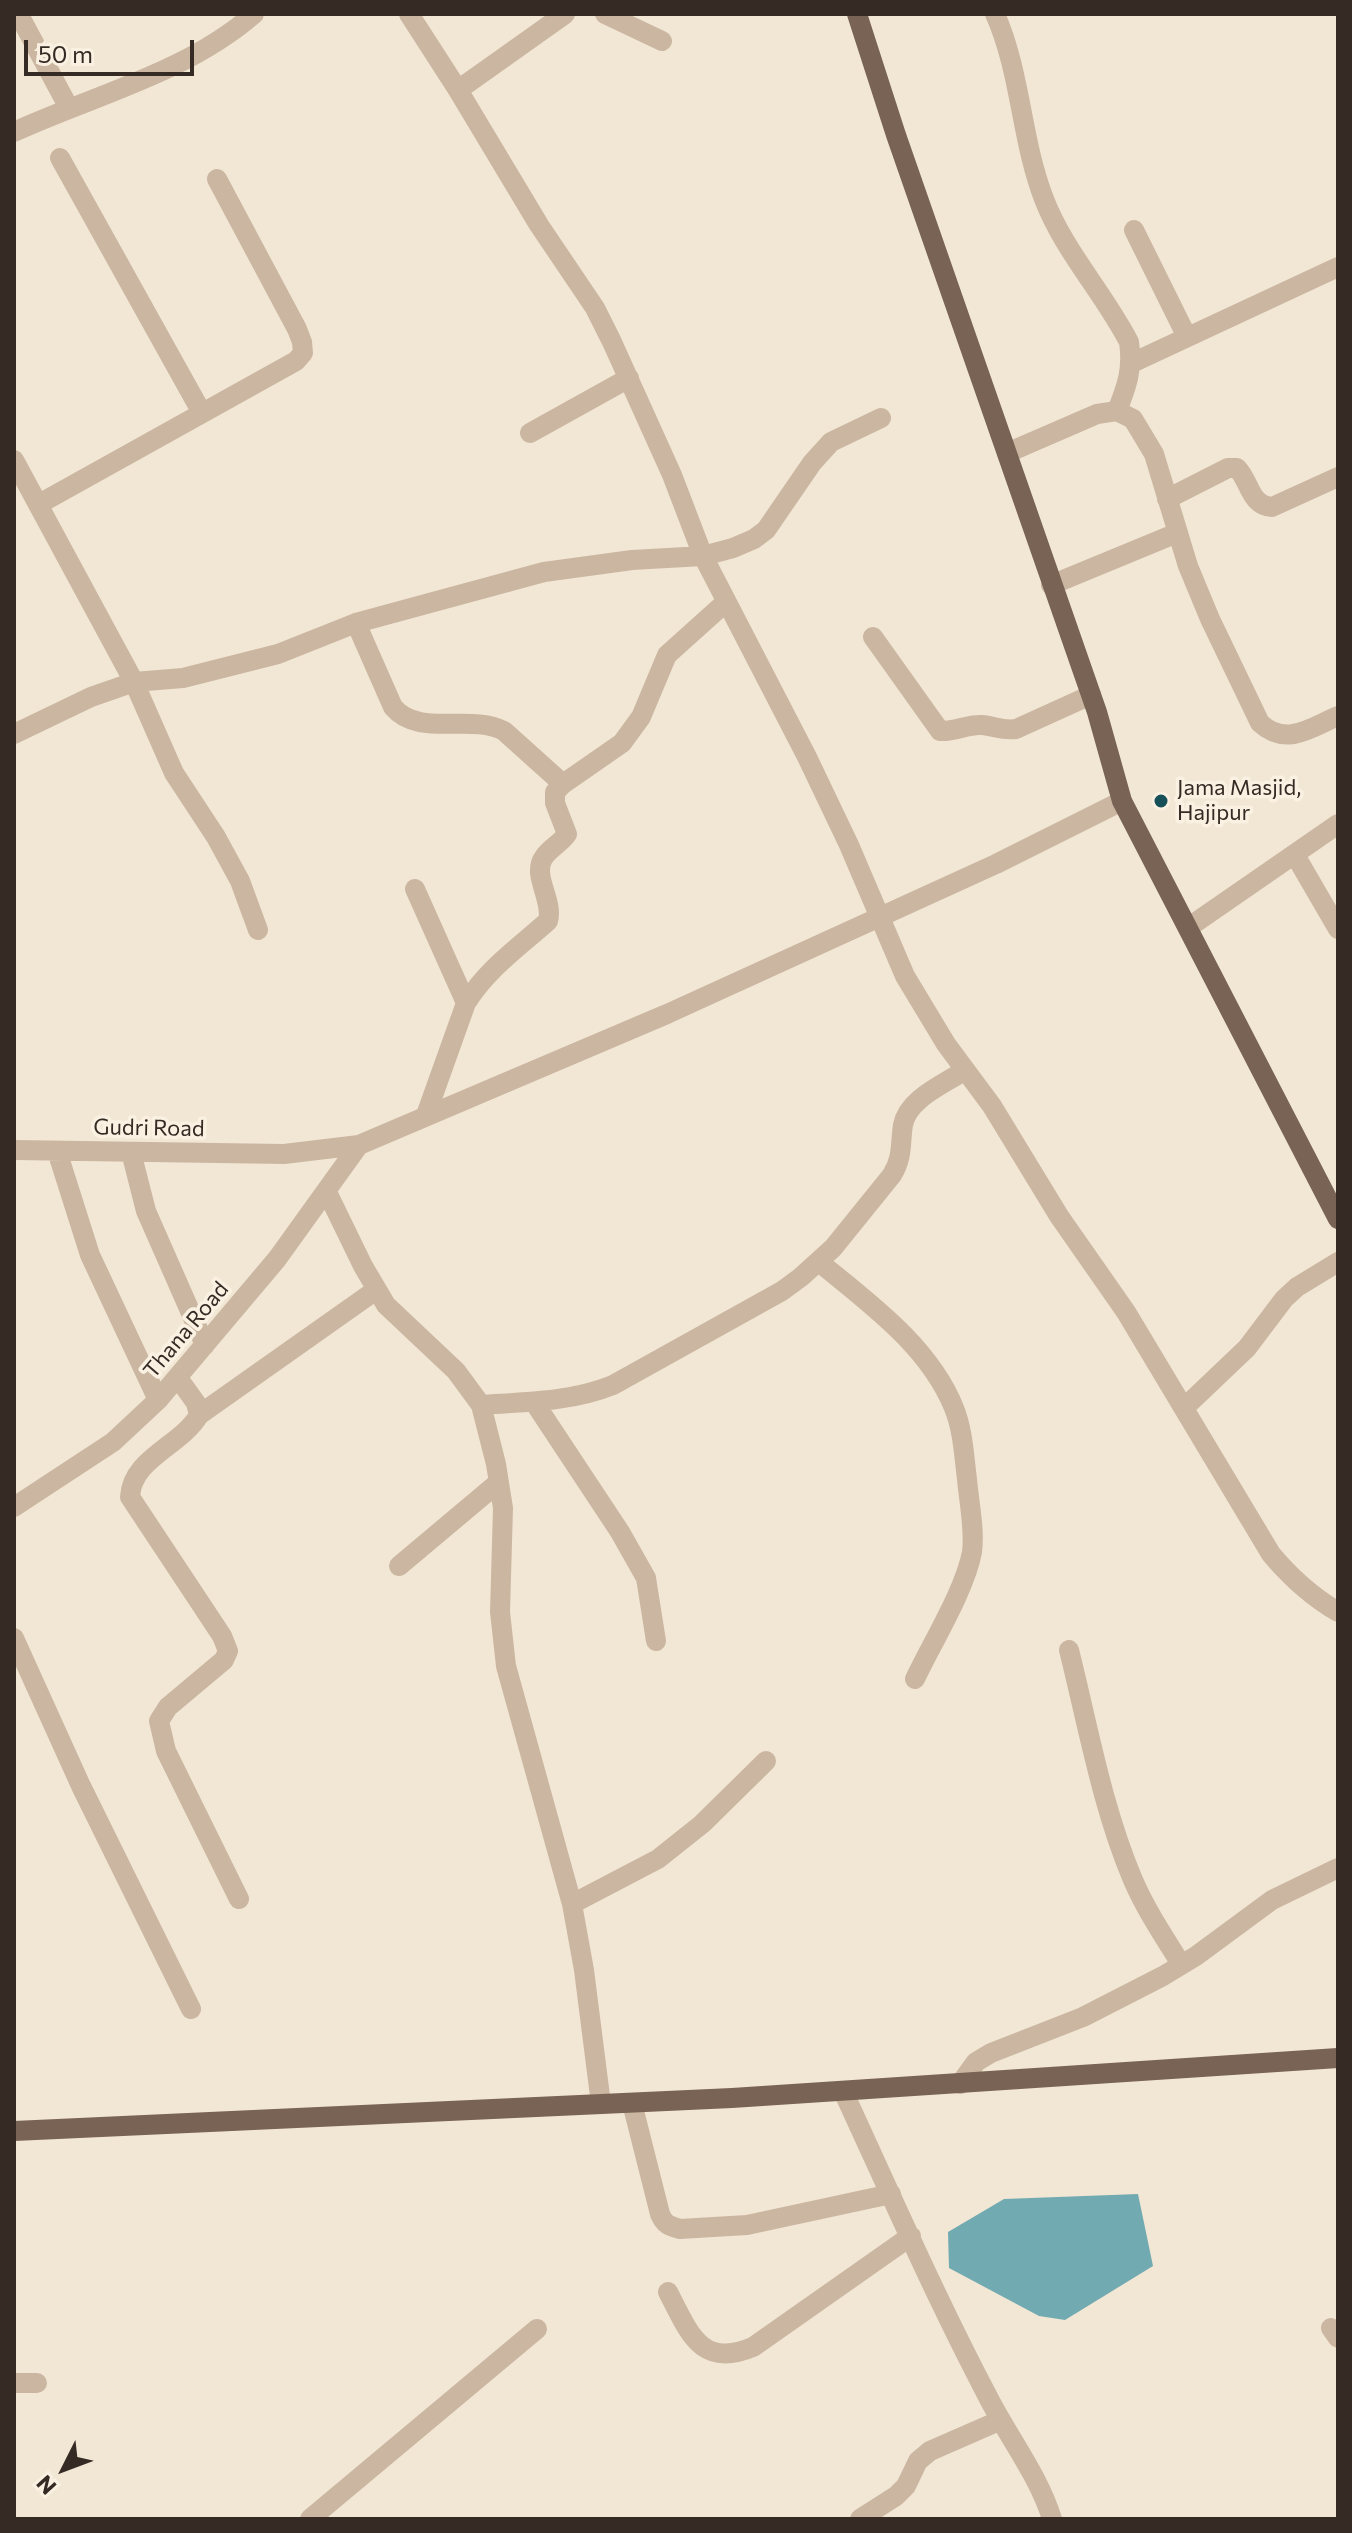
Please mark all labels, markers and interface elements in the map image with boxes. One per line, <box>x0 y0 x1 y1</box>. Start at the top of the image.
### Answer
scale bar <box>28 24 198 74</box>
text: 50 m <box>38 39 93 68</box>
place label: Jama Masjid, Hajipur <box>1177 775 1301 826</box>
marker: Jama Masjid, Hajipur <box>1152 792 1170 810</box>
street label: Gudri Road <box>93 1114 205 1142</box>
street label: Thana Road <box>138 1276 234 1384</box>
north arrow <box>24 2429 104 2509</box>
text: N <box>30 2470 61 2501</box>

